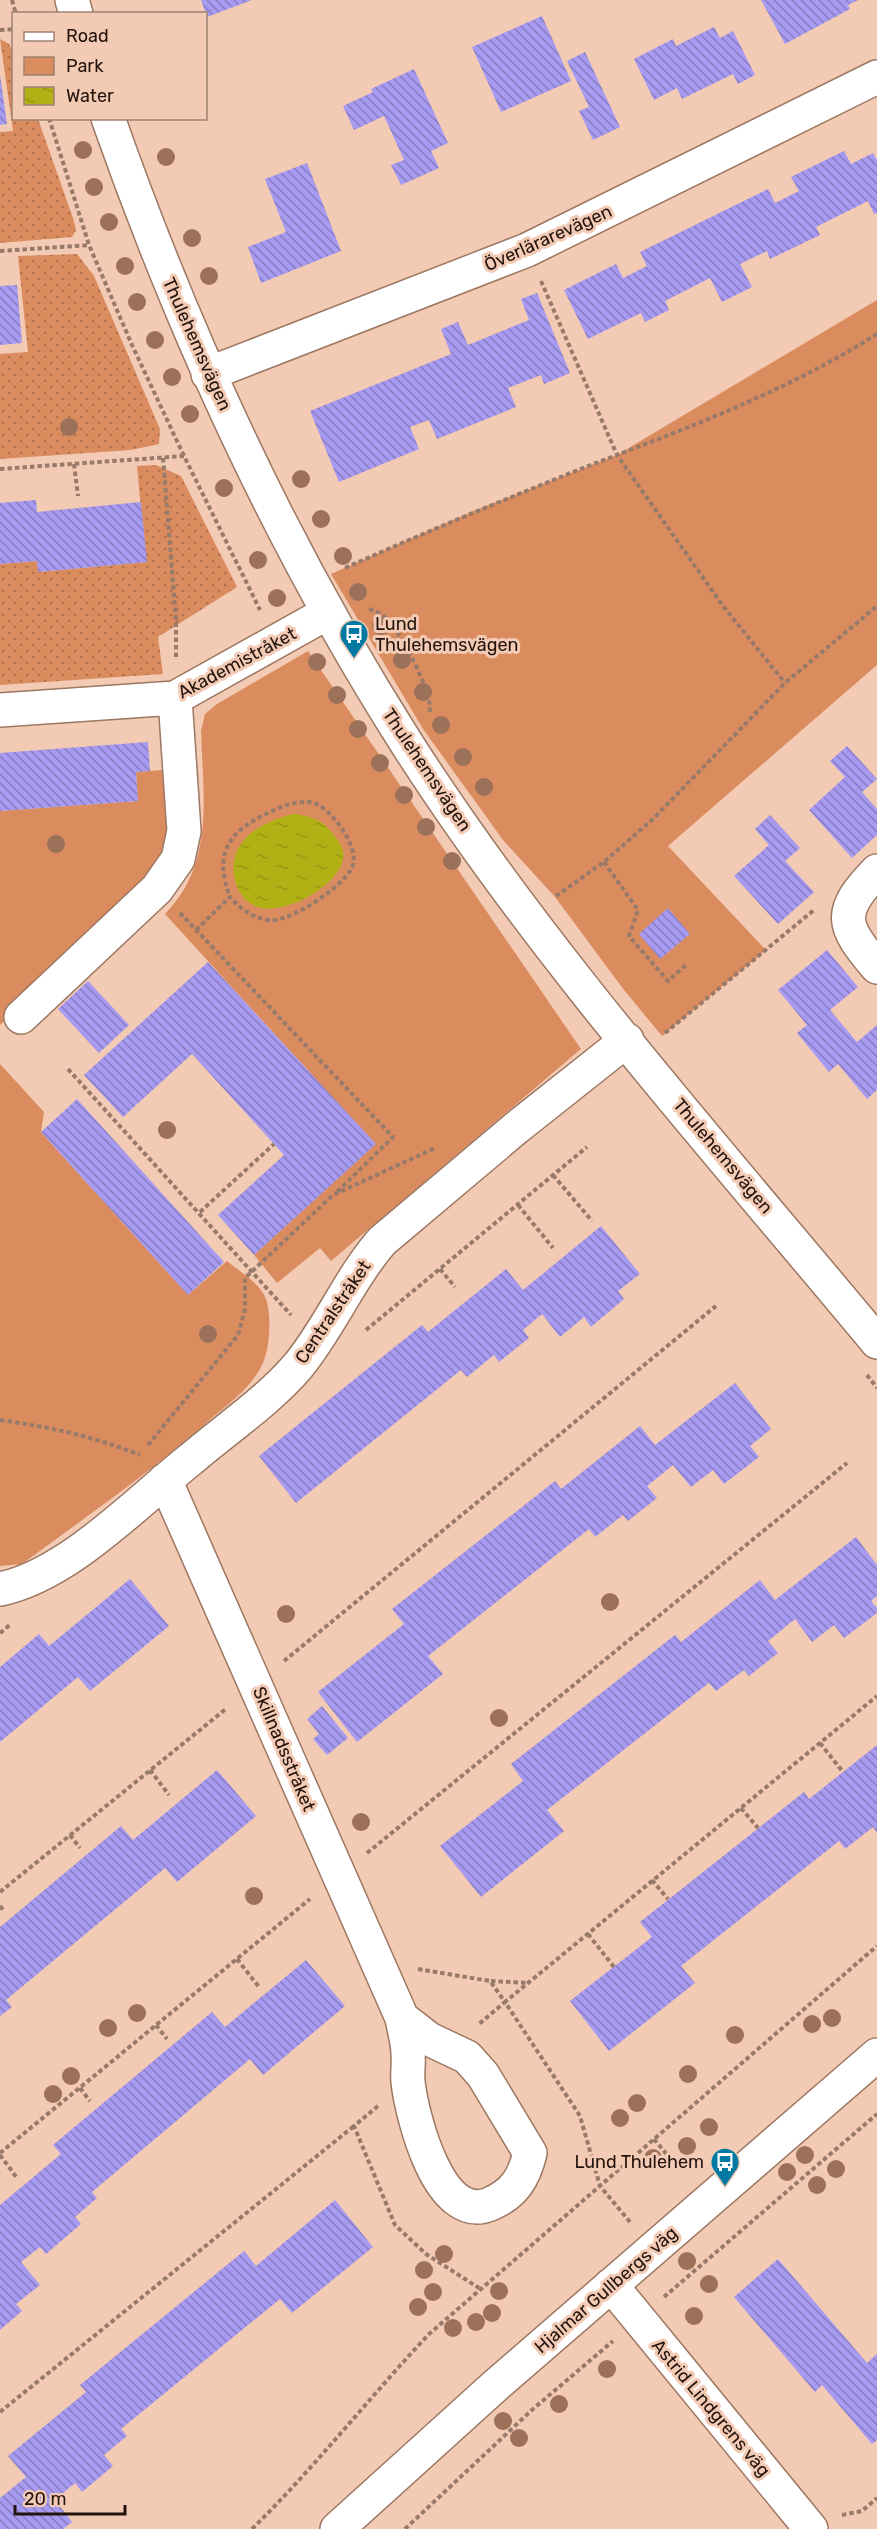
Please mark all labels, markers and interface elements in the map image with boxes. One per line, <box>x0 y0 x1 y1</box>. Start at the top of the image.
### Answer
legend <box>12 12 207 120</box>
text: Road <box>66 25 109 47</box>
text: Park <box>66 55 104 77</box>
text: Water <box>66 85 114 107</box>
street label: Överlärarevägen <box>481 200 615 276</box>
street label: Thulehemsvägen <box>158 274 236 414</box>
place label: Lund Thulehemsvägen <box>375 613 519 656</box>
bus stop icon: Lund Thulehemsvägen <box>338 618 370 660</box>
street label: Akademistråket <box>174 623 300 703</box>
street label: Thulehemsvägen <box>378 704 476 836</box>
street label: Thulehemsvägen <box>668 1094 778 1218</box>
street label: Centralstråket <box>290 1256 376 1368</box>
street label: Skillnadsstråket <box>248 1683 320 1815</box>
bus stop icon: Lund Thulehem <box>709 2146 741 2188</box>
place label: Lund Thulehem <box>574 2151 704 2173</box>
street label: Hjalmar Gullbergs väg <box>530 2222 682 2358</box>
street label: Astrid Lindgrens väg <box>647 2335 775 2481</box>
scale bar <box>15 2478 124 2516</box>
text: 20 m <box>24 2488 66 2510</box>

